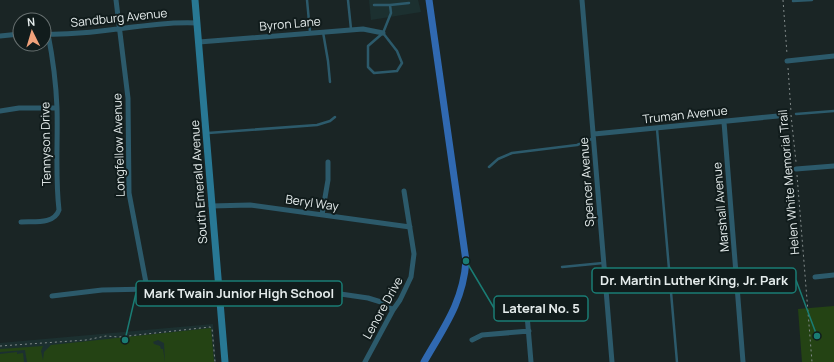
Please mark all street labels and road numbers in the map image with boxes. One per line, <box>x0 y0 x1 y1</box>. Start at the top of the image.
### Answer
street label: Sandburg Avenue <box>70 4 168 31</box>
street label: Byron Lane <box>259 12 321 35</box>
street label: Longfellow Avenue <box>108 93 129 197</box>
street label: Tennyson Drive <box>36 102 55 186</box>
street label: Truman Avenue <box>642 102 728 127</box>
street label: Helen White Memorial Trail <box>774 109 803 255</box>
street label: South Emerald Avenue <box>186 120 211 245</box>
street label: Spencer Avenue <box>575 137 598 227</box>
street label: Marshall Avenue <box>708 161 733 253</box>
street label: Beryl Way <box>284 190 340 215</box>
street label: Lenore Drive <box>358 274 407 342</box>

